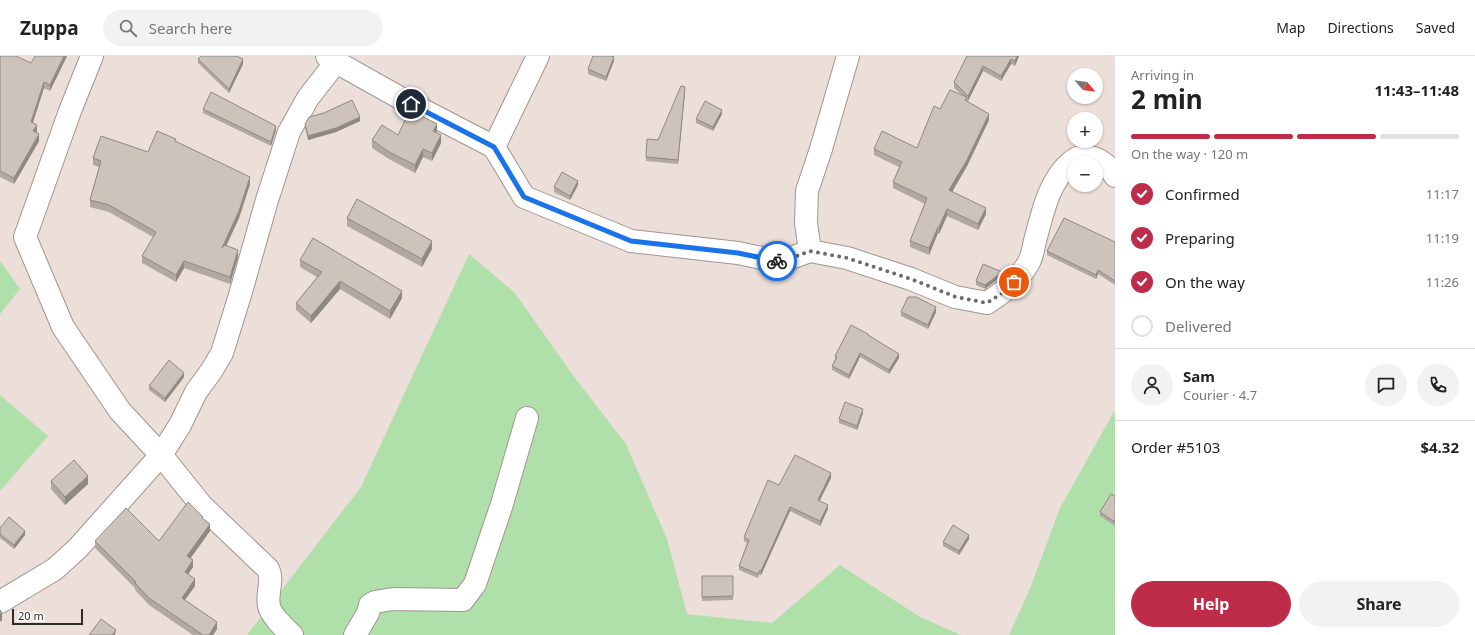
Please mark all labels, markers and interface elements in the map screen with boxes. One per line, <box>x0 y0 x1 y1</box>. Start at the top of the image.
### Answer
search box <box>103 10 383 46</box>
text: Zuppa <box>20 15 79 41</box>
icon: search <box>117 17 139 39</box>
text: Search here <box>149 18 232 38</box>
text: Map <box>1276 18 1305 37</box>
text: Directions <box>1327 18 1394 37</box>
text: Saved <box>1416 18 1455 37</box>
text: Arriving in <box>1131 66 1194 84</box>
north arrow <box>1067 68 1103 104</box>
map controls <box>1067 68 1103 192</box>
text: 11:43–11:48 <box>1374 80 1459 100</box>
text: 2 min <box>1131 81 1203 117</box>
pin <box>394 87 428 121</box>
icon: home <box>400 93 422 115</box>
button: + <box>1067 112 1103 148</box>
text: On the way · 120 m <box>1131 145 1248 163</box>
button: − <box>1067 156 1103 192</box>
icon: check <box>1131 183 1153 205</box>
text: Confirmed <box>1165 184 1240 204</box>
text: 11:17 <box>1426 185 1459 203</box>
icon: check <box>1131 227 1153 249</box>
text: Preparing <box>1165 228 1235 248</box>
text: 11:19 <box>1426 229 1459 247</box>
courier <box>757 241 797 281</box>
icon: bike <box>766 250 788 272</box>
pin <box>997 265 1031 299</box>
icon: bag <box>1003 271 1025 293</box>
icon: check <box>1131 271 1153 293</box>
text: On the way <box>1165 272 1245 292</box>
text: 11:26 <box>1426 273 1459 291</box>
text: Delivered <box>1165 316 1232 336</box>
button: person <box>1131 364 1173 406</box>
button: chat <box>1365 364 1407 406</box>
button: phone <box>1417 364 1459 406</box>
text: Sam <box>1183 366 1215 386</box>
text: Courier · 4.7 <box>1183 386 1257 404</box>
text: Order #5103 <box>1131 437 1220 457</box>
text: $4.32 <box>1420 437 1459 457</box>
button: Help <box>1131 581 1291 627</box>
button: Share <box>1299 581 1459 627</box>
scale bar <box>12 607 83 626</box>
text: 20 m <box>18 608 44 623</box>

